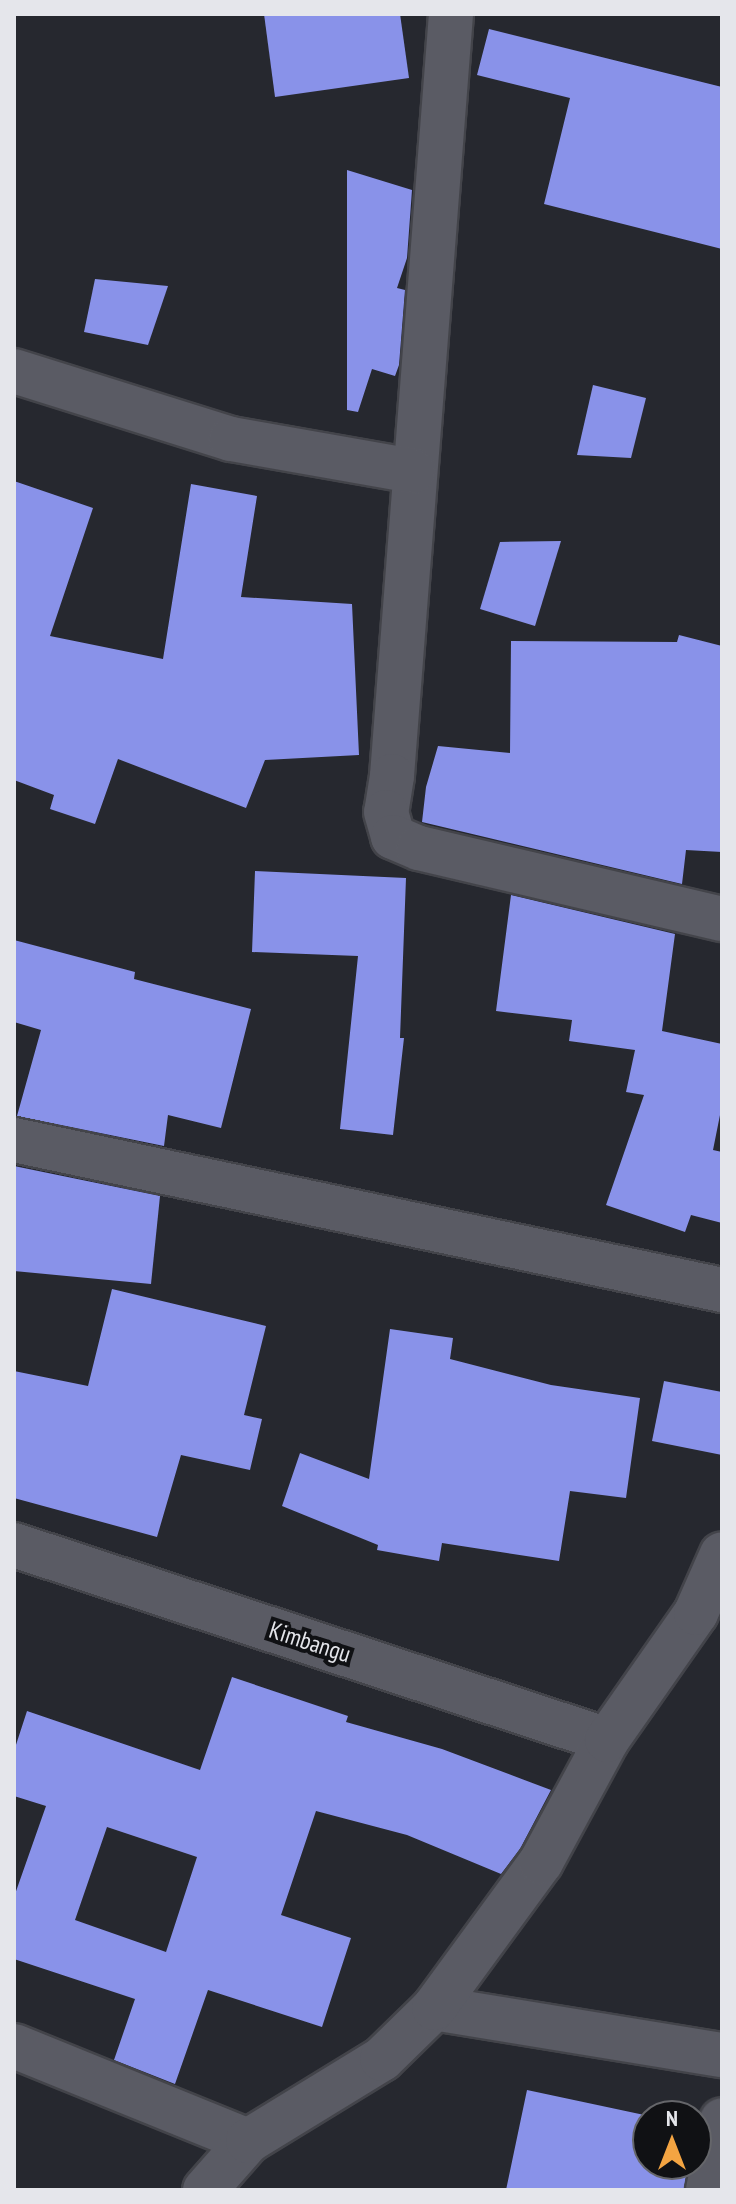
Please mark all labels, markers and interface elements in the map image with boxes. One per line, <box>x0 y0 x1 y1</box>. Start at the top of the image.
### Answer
street label: Kimbangu <box>266 1615 354 1669</box>
north arrow <box>632 2100 712 2180</box>
text: N <box>666 2104 678 2132</box>

